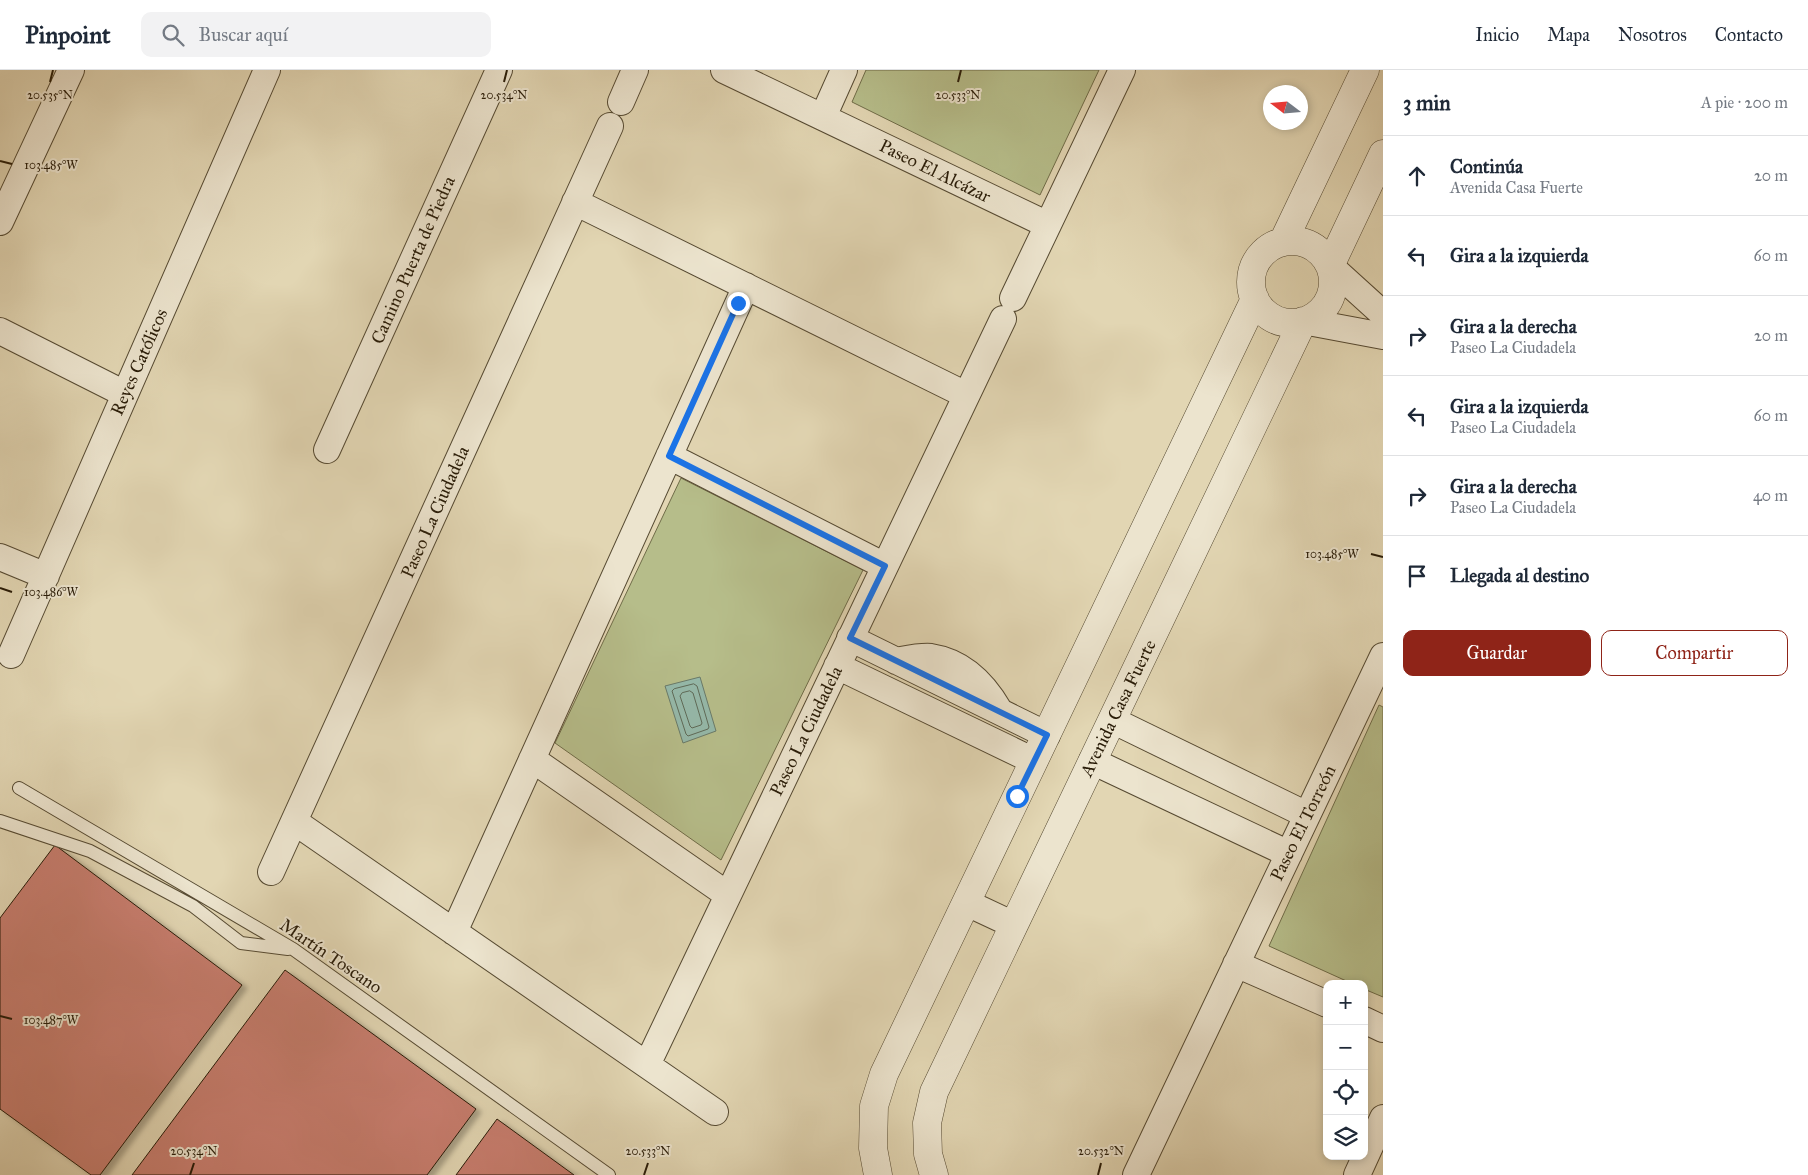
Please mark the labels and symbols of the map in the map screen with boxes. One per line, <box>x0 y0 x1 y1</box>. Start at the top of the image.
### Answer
north arrow <box>1263 85 1308 130</box>
text: 20.535°N <box>27 88 73 102</box>
text: 20.534°N <box>481 88 527 102</box>
text: 20.533°N <box>936 88 980 102</box>
street label: Paseo El Alcázar <box>876 135 994 208</box>
text: 103.485°W <box>24 158 78 172</box>
street label: Camino Puerta de Piedra <box>366 172 460 347</box>
route end <box>727 292 750 315</box>
street label: Reyes Católicos <box>106 305 172 419</box>
street label: Paseo La Ciudadela <box>396 442 474 581</box>
text: 103.485°W <box>1305 547 1359 561</box>
text: 103.486°W <box>24 585 79 599</box>
street label: Avenida Casa Fuerte <box>1075 636 1161 781</box>
street label: Paseo La Ciudadela <box>765 662 847 800</box>
street label: Paseo El Torreón <box>1265 761 1341 885</box>
route start <box>1006 785 1029 808</box>
street label: Martín Toscano <box>276 914 386 998</box>
text: 103.487°W <box>24 1013 79 1027</box>
text: 20.534°N <box>171 1144 217 1158</box>
text: 20.533°N <box>626 1144 670 1158</box>
text: 20.532°N <box>1078 1144 1124 1158</box>

